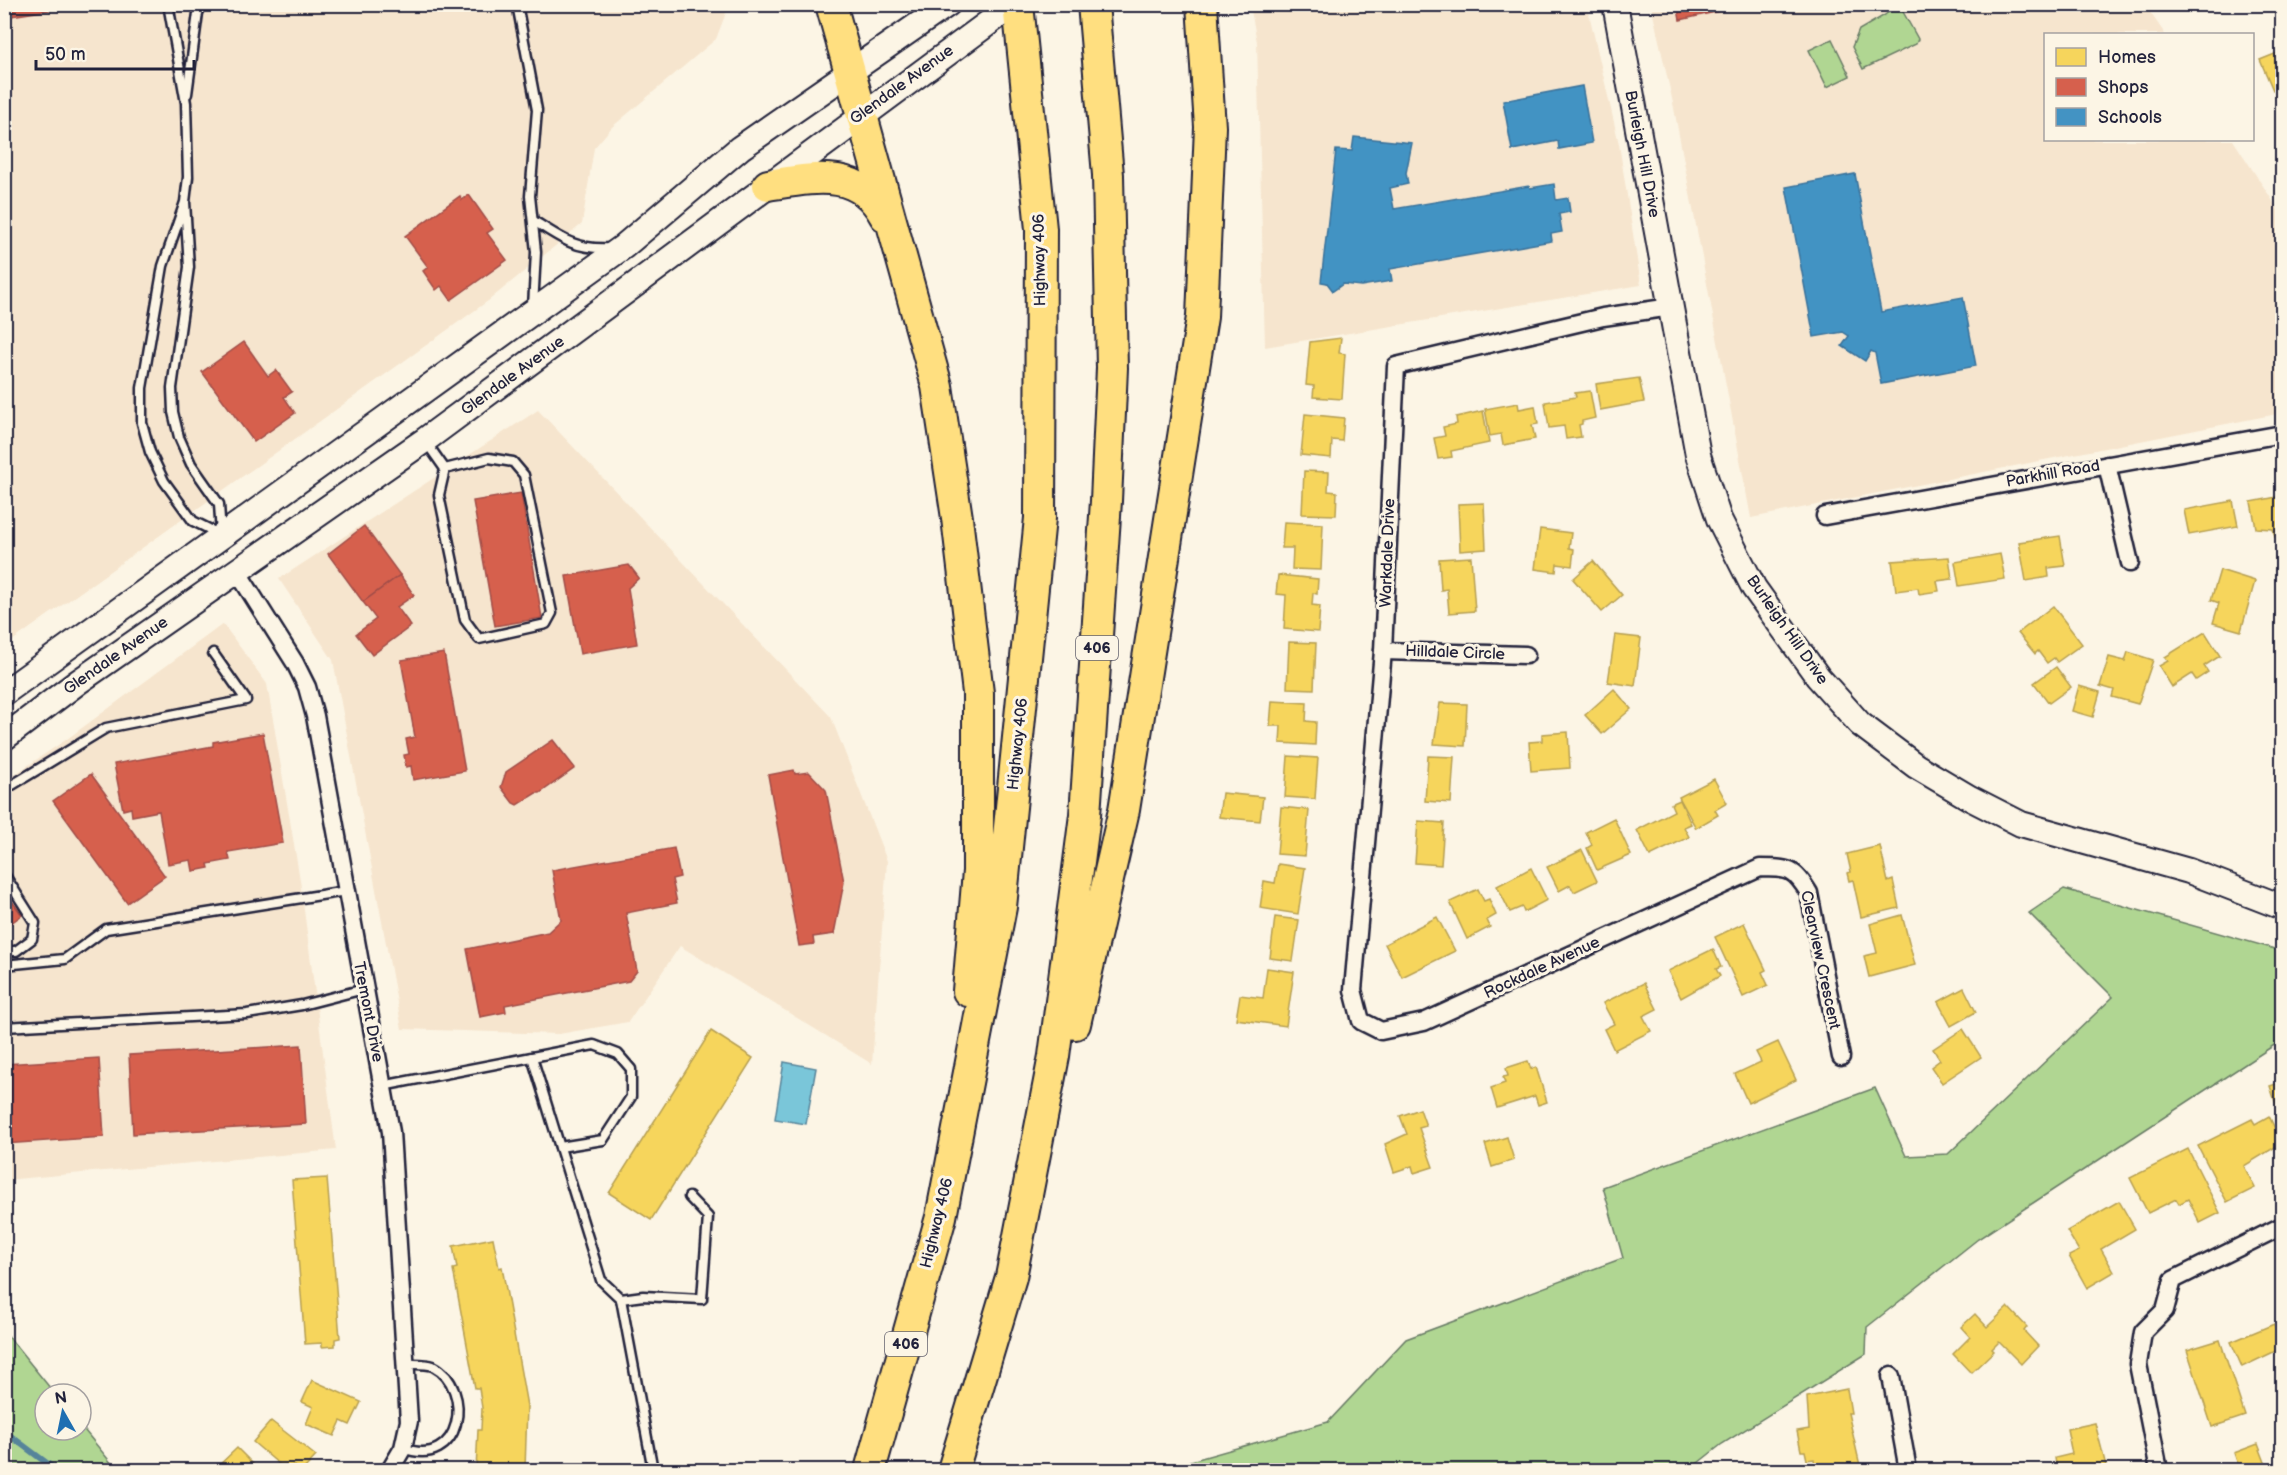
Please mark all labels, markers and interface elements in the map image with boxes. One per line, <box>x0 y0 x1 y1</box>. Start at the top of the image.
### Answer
scale bar <box>36 33 194 71</box>
legend <box>2044 33 2254 141</box>
street label: Glendale Avenue <box>847 41 958 129</box>
text: 50 m <box>45 44 86 65</box>
text: Homes <box>2098 47 2156 68</box>
text: Shops <box>2098 77 2149 98</box>
street label: Burleigh Hill Drive <box>1620 89 1664 220</box>
text: Schools <box>2098 107 2162 128</box>
street label: Highway 406 <box>1030 213 1050 306</box>
street label: Glendale Avenue <box>458 332 569 420</box>
street label: Parkhill Road <box>2005 456 2101 492</box>
street label: Warkdale Drive <box>1377 498 1399 608</box>
street label: Burleigh Hill Drive <box>1742 572 1832 689</box>
street label: Glendale Avenue <box>60 613 172 699</box>
road number: 406 <box>1076 636 1118 660</box>
street label: Hilldale Circle <box>1405 642 1506 664</box>
street label: Highway 406 <box>1004 697 1032 791</box>
street label: Clearview Crescent <box>1796 889 1844 1031</box>
street label: Rockdale Avenue <box>1481 933 1603 1003</box>
street label: Tremont Drive <box>349 960 387 1064</box>
street label: Highway 406 <box>917 1176 957 1270</box>
road number: 406 <box>885 1332 927 1356</box>
north arrow <box>33 1382 93 1442</box>
text: N <box>53 1388 68 1409</box>

